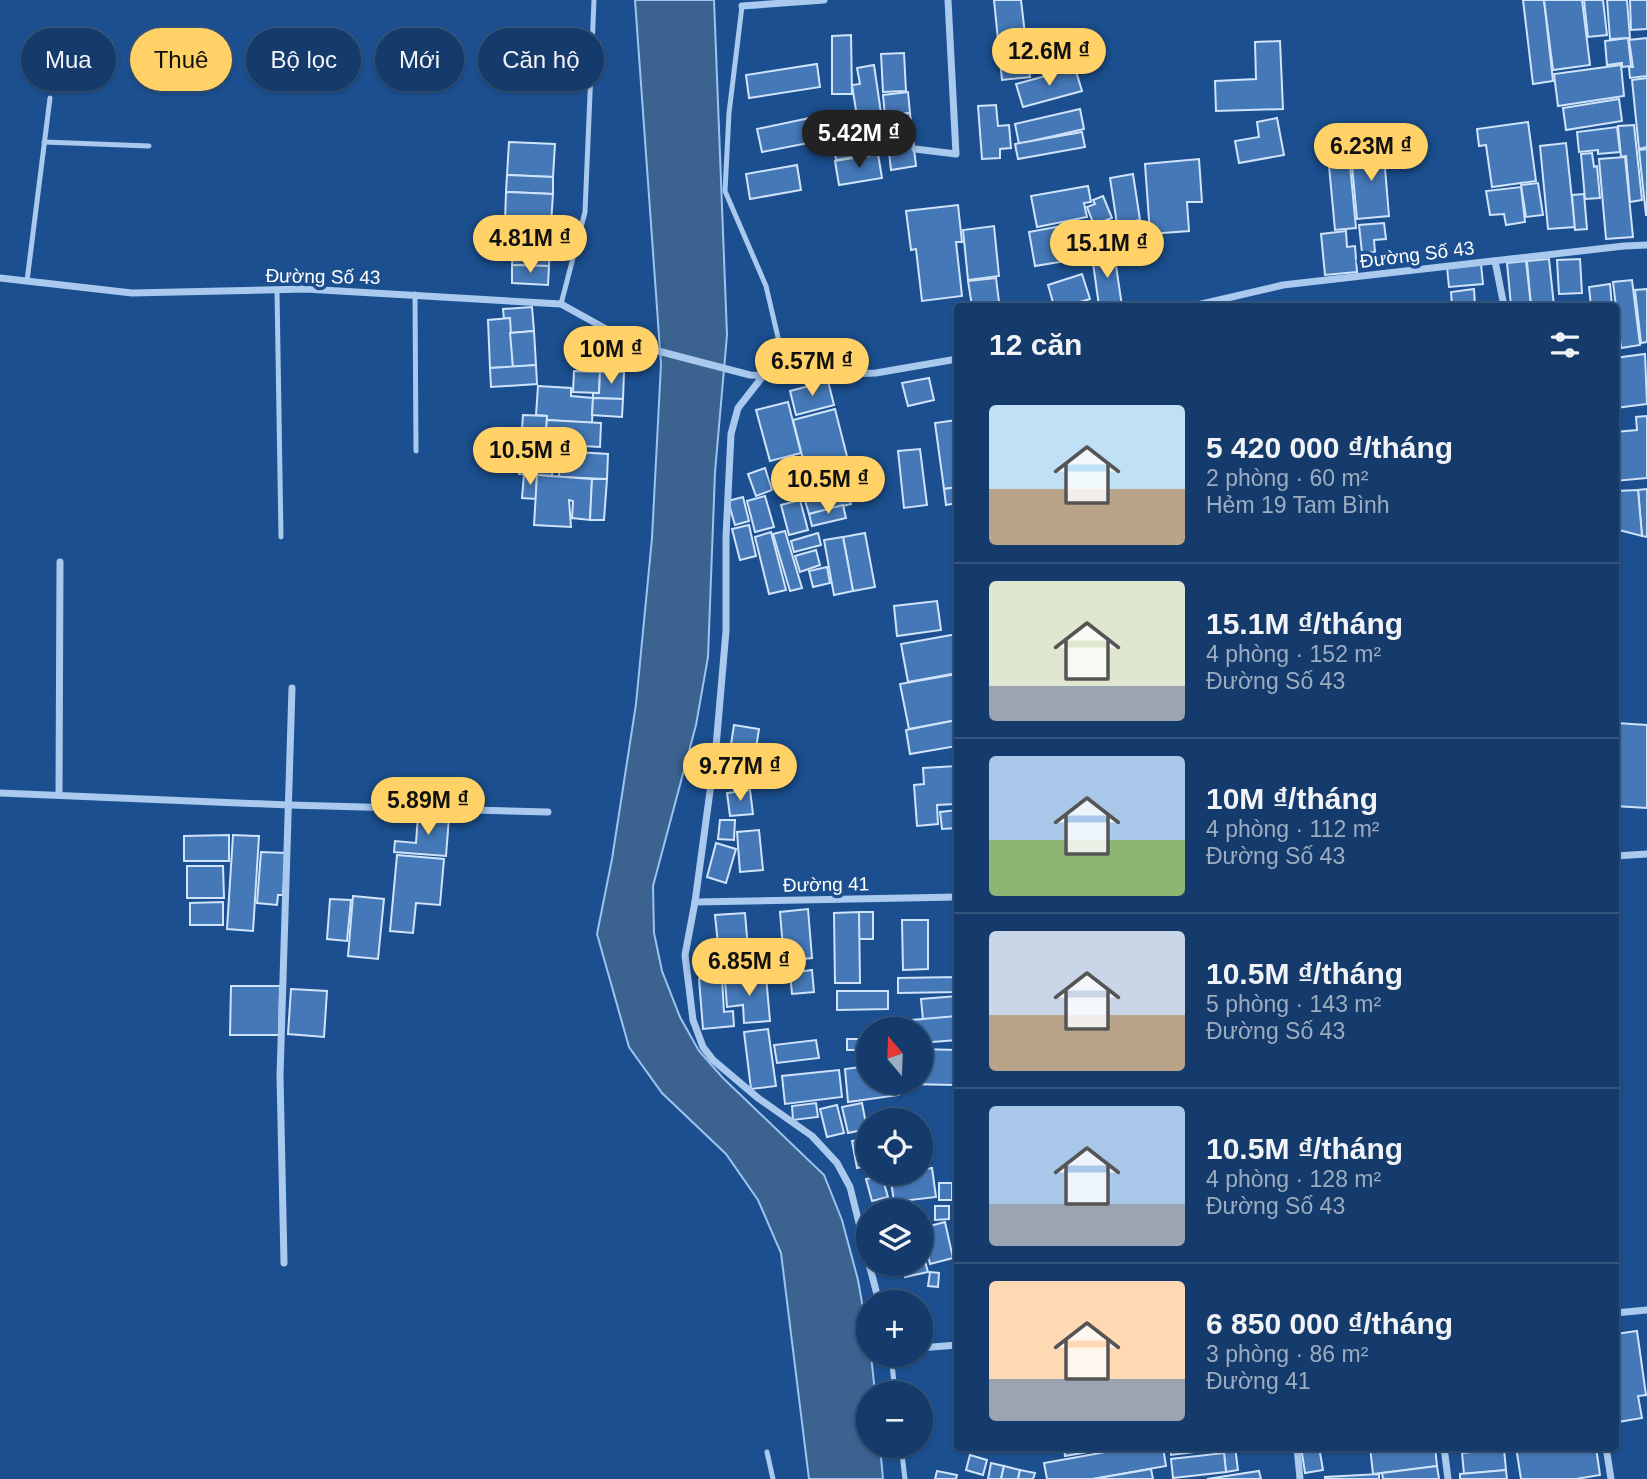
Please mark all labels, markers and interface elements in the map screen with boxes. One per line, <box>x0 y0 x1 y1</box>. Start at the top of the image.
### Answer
chip: Mua <box>21 28 116 91</box>
chip: Thuê <box>130 28 232 91</box>
chip: Bộ lọc <box>246 28 361 91</box>
chip: Mới <box>375 28 464 91</box>
chip: Căn hộ <box>478 28 604 91</box>
pin: 12.6M ₫ <box>984 28 1114 88</box>
text: 12.6M ₫ <box>1008 38 1090 64</box>
pin: 5.42M ₫ <box>794 110 924 170</box>
text: 5.42M ₫ <box>818 120 900 146</box>
pin: 6.23M ₫ <box>1306 124 1436 183</box>
text: 6.23M ₫ <box>1330 133 1412 159</box>
pin: 4.81M ₫ <box>465 216 595 275</box>
pin: 15.1M ₫ <box>1042 220 1172 280</box>
text: 4.81M ₫ <box>489 225 571 251</box>
text: 15.1M ₫ <box>1066 230 1148 256</box>
street label: Đường Số 43 <box>1359 237 1475 272</box>
street label: Đường Số 43 <box>265 265 381 288</box>
pin: 10M ₫ <box>562 326 660 386</box>
icon: filters <box>1546 326 1584 364</box>
text: 12 căn <box>989 328 1082 361</box>
text: 10M ₫ <box>580 336 642 362</box>
pin: 6.57M ₫ <box>747 338 877 398</box>
text: 6.57M ₫ <box>771 348 853 374</box>
pin: 10.5M ₫ <box>465 428 595 487</box>
text: 5 420 000 ₫/tháng <box>1206 431 1453 464</box>
icon: home <box>1045 433 1129 517</box>
text: 10.5M ₫ <box>489 437 571 463</box>
pin: 10.5M ₫ <box>763 456 893 516</box>
text: 2 phòng · 60 m² <box>1206 465 1368 491</box>
text: 10.5M ₫ <box>787 466 869 492</box>
text: Hẻm 19 Tam Bình <box>1206 492 1390 518</box>
text: 15.1M ₫/tháng <box>1206 607 1403 640</box>
icon: home <box>1045 609 1129 693</box>
text: 4 phòng · 152 m² <box>1206 641 1381 667</box>
text: Đường Số 43 <box>1206 668 1345 694</box>
pin: 9.77M ₫ <box>675 744 805 803</box>
text: 9.77M ₫ <box>699 753 781 779</box>
pin: 5.89M ₫ <box>363 778 493 837</box>
text: 10M ₫/tháng <box>1206 782 1378 815</box>
icon: home <box>1045 784 1129 868</box>
text: 5.89M ₫ <box>387 787 469 813</box>
text: 4 phòng · 112 m² <box>1206 816 1379 842</box>
text: Đường Số 43 <box>1206 843 1345 869</box>
street label: Đường 41 <box>783 873 869 896</box>
pin: 6.85M ₫ <box>684 939 814 998</box>
text: 6.85M ₫ <box>708 948 790 974</box>
text: 10.5M ₫/tháng <box>1206 957 1403 990</box>
icon: home <box>1045 959 1129 1043</box>
text: 5 phòng · 143 m² <box>1206 991 1381 1017</box>
north arrow <box>856 1017 933 1094</box>
map controls <box>856 1017 933 1458</box>
text: Đường Số 43 <box>1206 1018 1345 1044</box>
button: locate <box>856 1108 933 1185</box>
text: 10.5M ₫/tháng <box>1206 1132 1403 1165</box>
icon: home <box>1045 1134 1129 1218</box>
text: 4 phòng · 128 m² <box>1206 1166 1381 1192</box>
text: Đường Số 43 <box>1206 1193 1345 1219</box>
button: layers <box>856 1199 933 1276</box>
button: + <box>856 1290 933 1367</box>
text: 6 850 000 ₫/tháng <box>1206 1307 1453 1340</box>
icon: home <box>1045 1309 1129 1393</box>
text: 3 phòng · 86 m² <box>1206 1341 1368 1367</box>
text: Đường 41 <box>1206 1368 1311 1394</box>
button: − <box>856 1381 933 1458</box>

